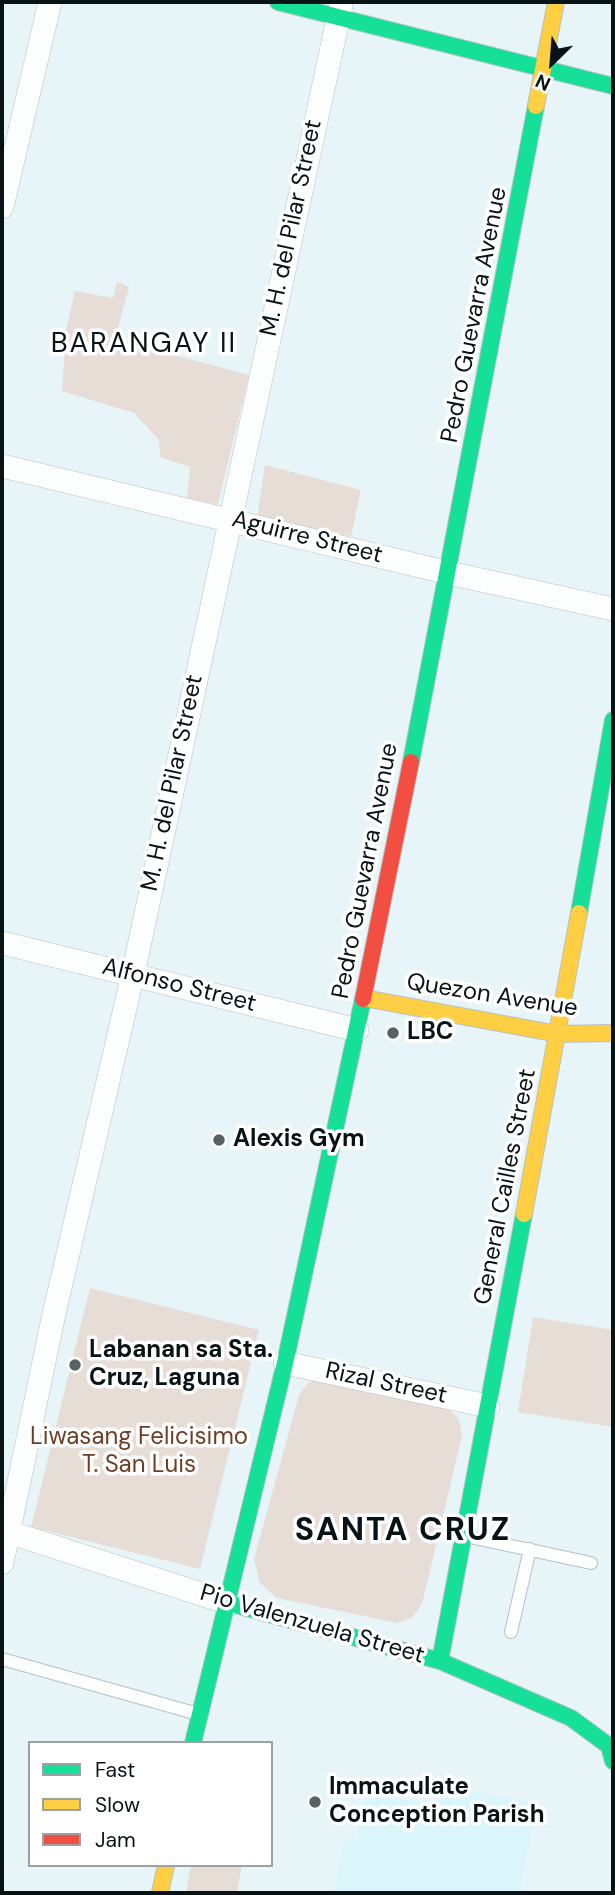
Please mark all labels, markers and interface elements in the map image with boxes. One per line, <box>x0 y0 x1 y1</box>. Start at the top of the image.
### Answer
north arrow <box>517 28 587 98</box>
text: N <box>531 68 554 97</box>
street label: M. H. del Pilar Street <box>255 117 329 339</box>
street label: Pedro Guevarra Avenue <box>436 185 514 445</box>
district label: BARANGAY II <box>52 328 236 362</box>
street label: Aguirre Street <box>229 505 385 571</box>
street label: M. H. del Pilar Street <box>136 672 210 894</box>
street label: Pedro Guevarra Avenue <box>327 741 405 1001</box>
street label: Alfonso Street <box>99 953 259 1019</box>
street label: Quezon Avenue <box>404 968 580 1024</box>
place label: LBC <box>407 1019 453 1047</box>
marker: LBC <box>385 1025 401 1041</box>
street label: General Cailles Street <box>469 1067 543 1307</box>
place label: Alexis Gym <box>233 1126 364 1154</box>
marker: Alexis Gym <box>211 1132 227 1148</box>
place label: Labanan sa Sta. Cruz, Laguna <box>89 1337 273 1393</box>
marker: Labanan sa Sta. Cruz, Laguna <box>67 1357 83 1373</box>
street label: Rizal Street <box>322 1357 450 1411</box>
park label: Liwasang Felicisimo T. San Luis <box>30 1424 248 1480</box>
district label: SANTA CRUZ <box>296 1513 510 1551</box>
street label: Pio Valenzuela Street <box>197 1579 427 1671</box>
legend <box>28 1741 273 1867</box>
text: Fast <box>95 1756 135 1784</box>
place label: Immaculate Conception Parish <box>329 1774 544 1830</box>
text: Slow <box>95 1791 140 1819</box>
marker: Immaculate Conception Parish <box>307 1794 323 1810</box>
text: Jam <box>95 1826 136 1854</box>

